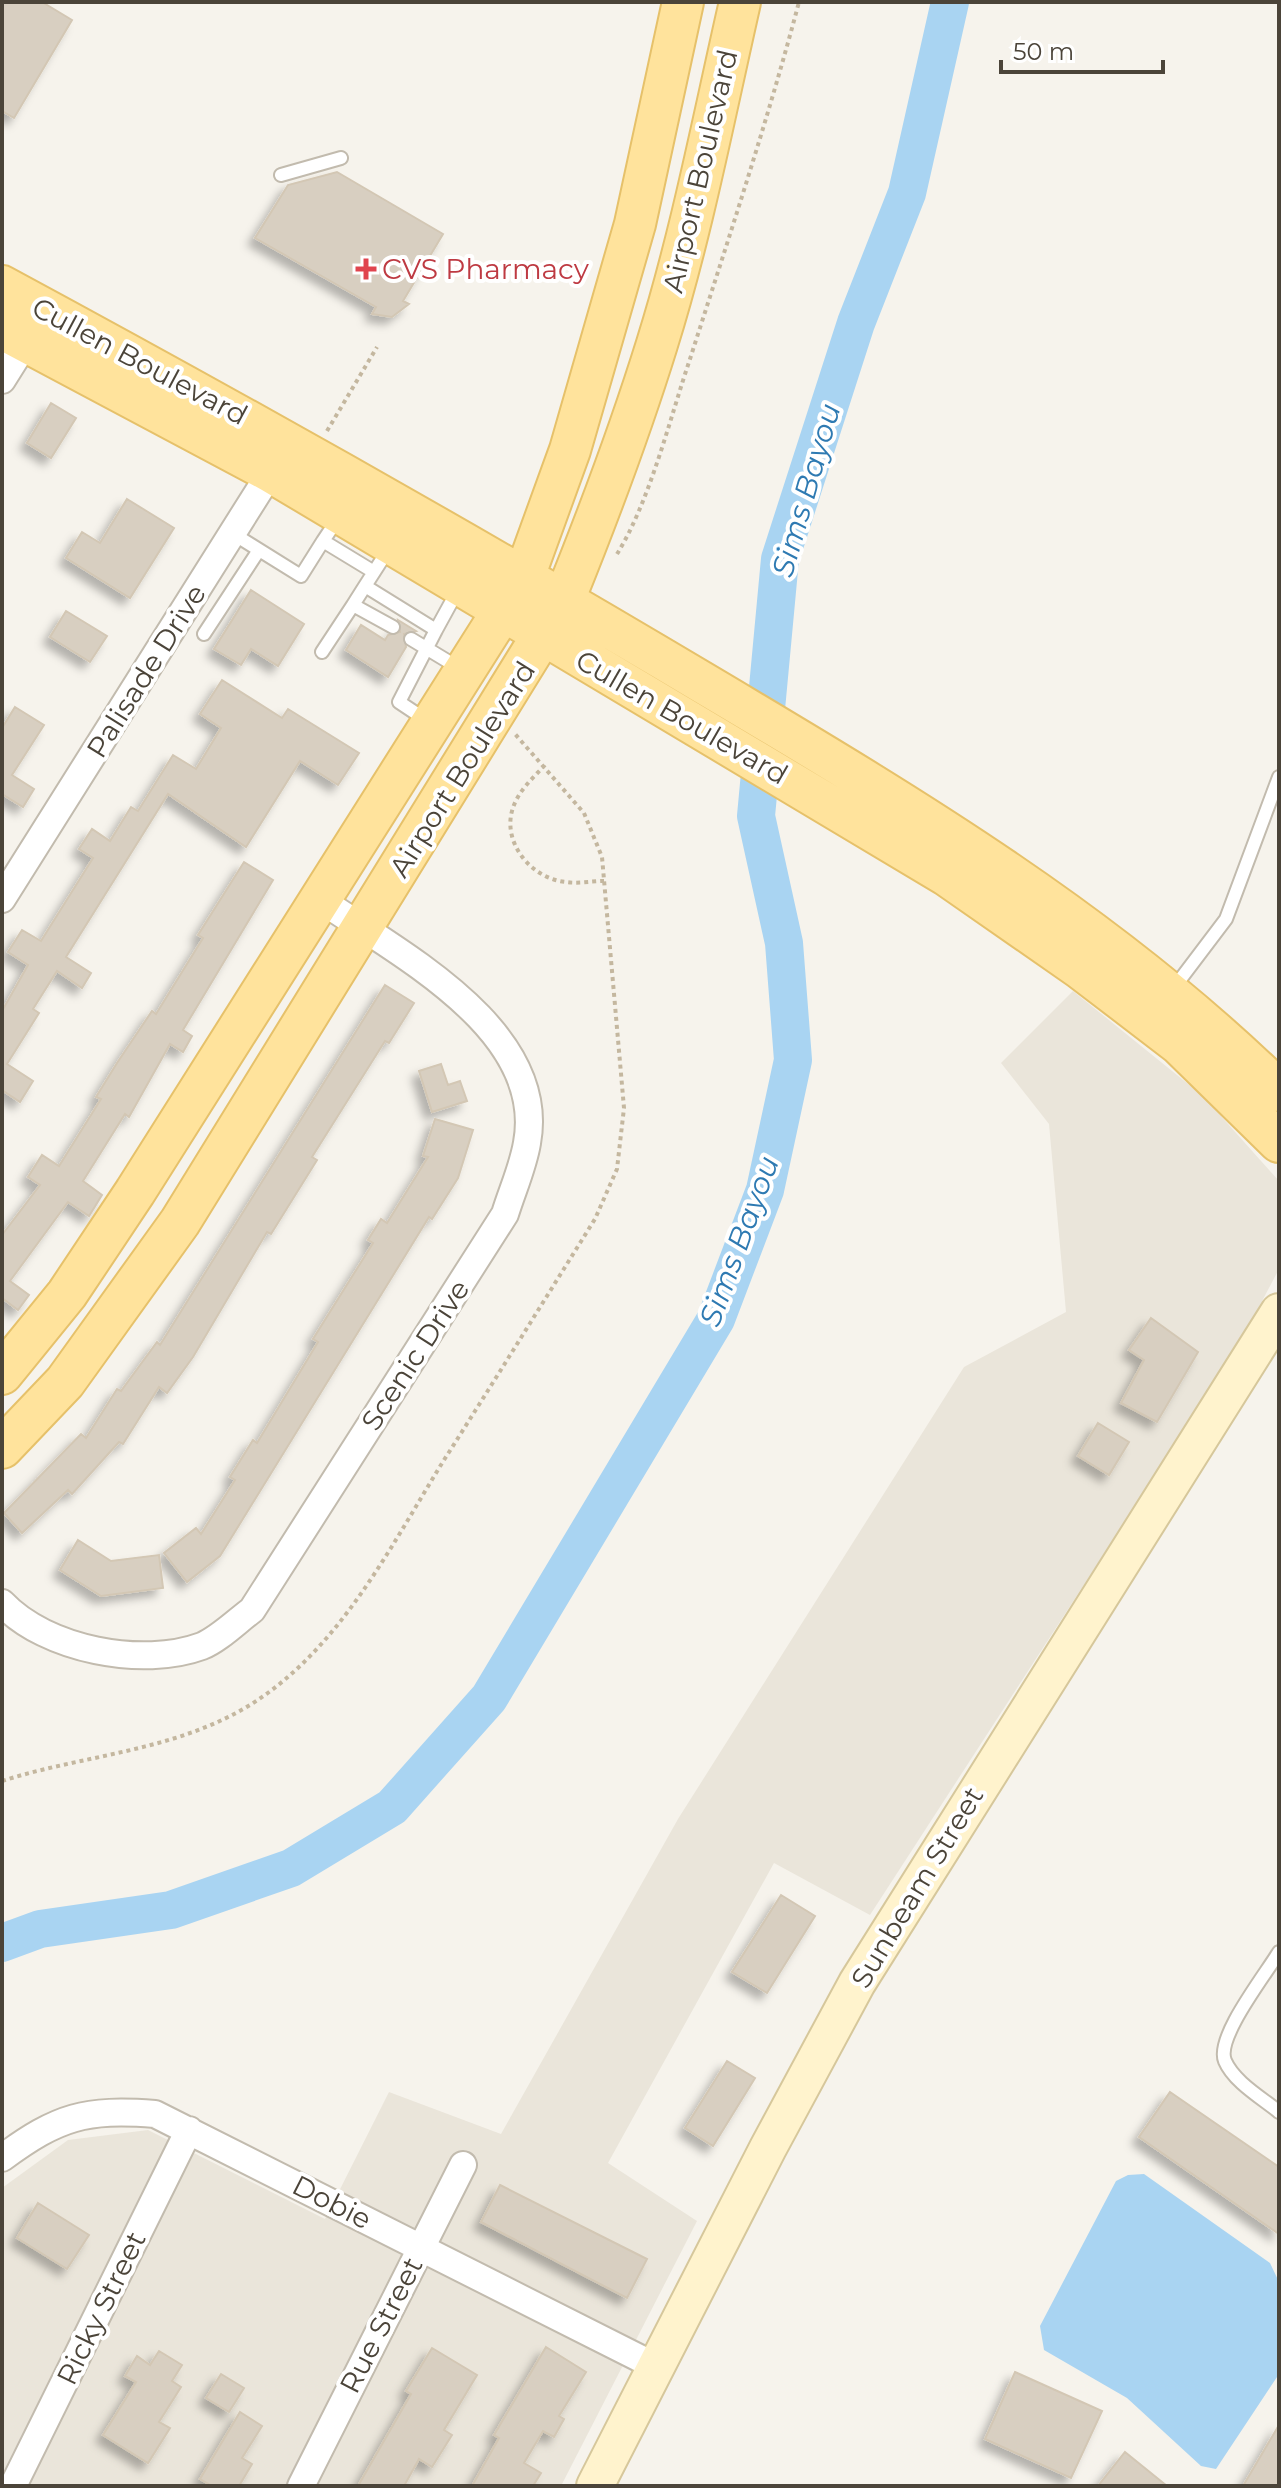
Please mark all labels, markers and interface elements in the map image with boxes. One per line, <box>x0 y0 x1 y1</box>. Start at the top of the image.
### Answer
scale bar <box>1001 24 1163 74</box>
text: 50 m <box>1013 37 1074 66</box>
street label: Airport Boulevard <box>656 46 744 296</box>
place label: CVS Pharmacy <box>382 252 590 286</box>
marker: CVS Pharmacy <box>357 260 375 278</box>
street label: Cullen Boulevard <box>26 290 254 432</box>
water label: Sims Bayou <box>764 399 848 581</box>
street label: Palisade Drive <box>79 578 213 764</box>
street label: Cullen Boulevard <box>570 643 794 791</box>
street label: Airport Boulevard <box>382 655 542 883</box>
water label: Sims Bayou <box>691 1151 787 1331</box>
street label: Scenic Drive <box>354 1273 476 1437</box>
street label: Sunbeam Street <box>844 1780 990 1994</box>
street label: Dobie <box>287 2168 377 2236</box>
street label: Ricky Street <box>49 2226 153 2390</box>
street label: Rue Street <box>332 2251 430 2399</box>

